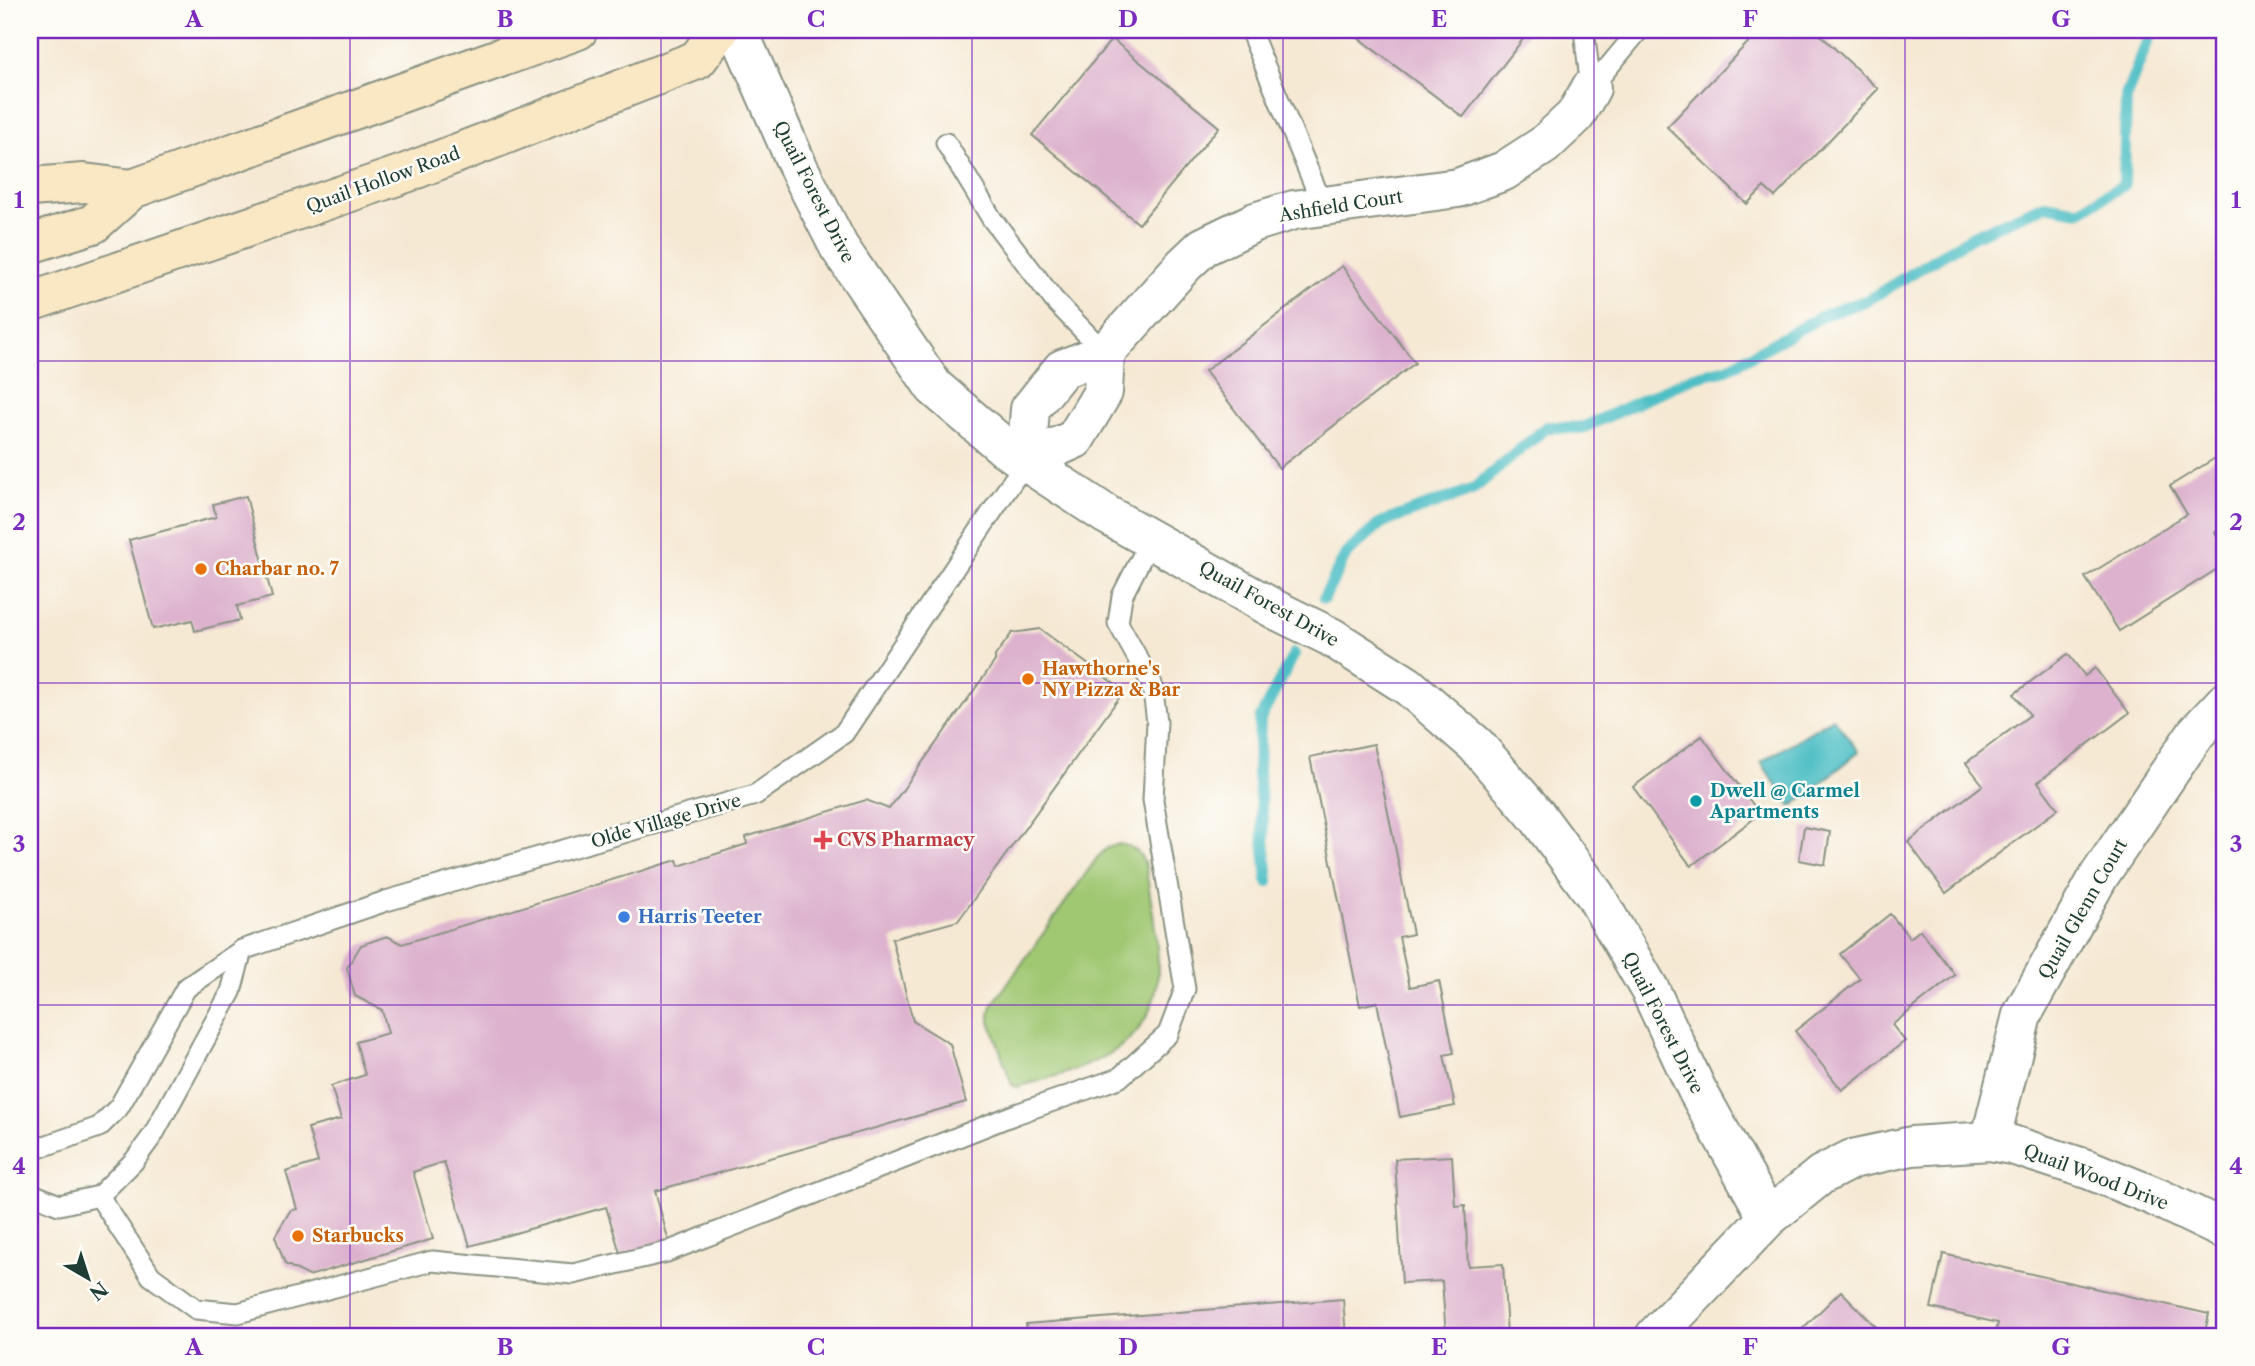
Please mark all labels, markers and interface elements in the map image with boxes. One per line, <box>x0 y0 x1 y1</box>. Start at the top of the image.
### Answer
text: A <box>184 5 204 33</box>
text: B <box>496 5 514 33</box>
text: C <box>807 5 825 33</box>
text: D <box>1118 5 1138 33</box>
text: E <box>1431 5 1447 33</box>
text: F <box>1742 5 1758 33</box>
text: G <box>2051 5 2071 33</box>
street label: Quail Forest Drive <box>769 117 859 267</box>
street label: Quail Hollow Road <box>303 142 463 218</box>
street label: Ashfield Court <box>1277 185 1405 227</box>
text: 1 <box>14 186 25 214</box>
text: 1 <box>2231 186 2242 214</box>
text: 2 <box>12 508 26 536</box>
text: 2 <box>2229 508 2243 536</box>
street label: Quail Forest Drive <box>1195 557 1343 651</box>
place label: Charbar no. 7 <box>215 558 340 580</box>
marker: Charbar no. 7 <box>193 561 209 577</box>
place label: Hawthorne's NY Pizza & Bar <box>1042 658 1181 701</box>
marker: Hawthorne's NY Pizza & Bar <box>1020 671 1036 687</box>
place label: Dwell @ Carmel Apartments <box>1709 780 1860 823</box>
street label: Olde Village Drive <box>588 789 744 853</box>
marker: Dwell @ Carmel Apartments <box>1688 793 1704 809</box>
place label: CVS Pharmacy <box>837 829 975 851</box>
text: 3 <box>13 830 26 858</box>
text: 3 <box>2230 830 2243 858</box>
marker: CVS Pharmacy <box>815 832 831 848</box>
street label: Quail Glenn Court <box>2034 834 2132 983</box>
place label: Harris Teeter <box>638 906 762 928</box>
marker: Harris Teeter <box>616 909 632 925</box>
street label: Quail Forest Drive <box>1618 948 1708 1098</box>
street label: Quail Wood Drive <box>2021 1139 2171 1215</box>
text: 4 <box>12 1152 26 1180</box>
text: 4 <box>2229 1152 2243 1180</box>
place label: Starbucks <box>312 1225 404 1247</box>
marker: Starbucks <box>290 1228 306 1244</box>
north arrow <box>52 1244 122 1314</box>
text: N <box>85 1277 112 1305</box>
text: A <box>184 1333 204 1361</box>
text: B <box>496 1333 514 1361</box>
text: C <box>807 1333 825 1361</box>
text: D <box>1118 1333 1138 1361</box>
text: E <box>1431 1333 1447 1361</box>
text: F <box>1742 1333 1758 1361</box>
text: G <box>2051 1333 2071 1361</box>

